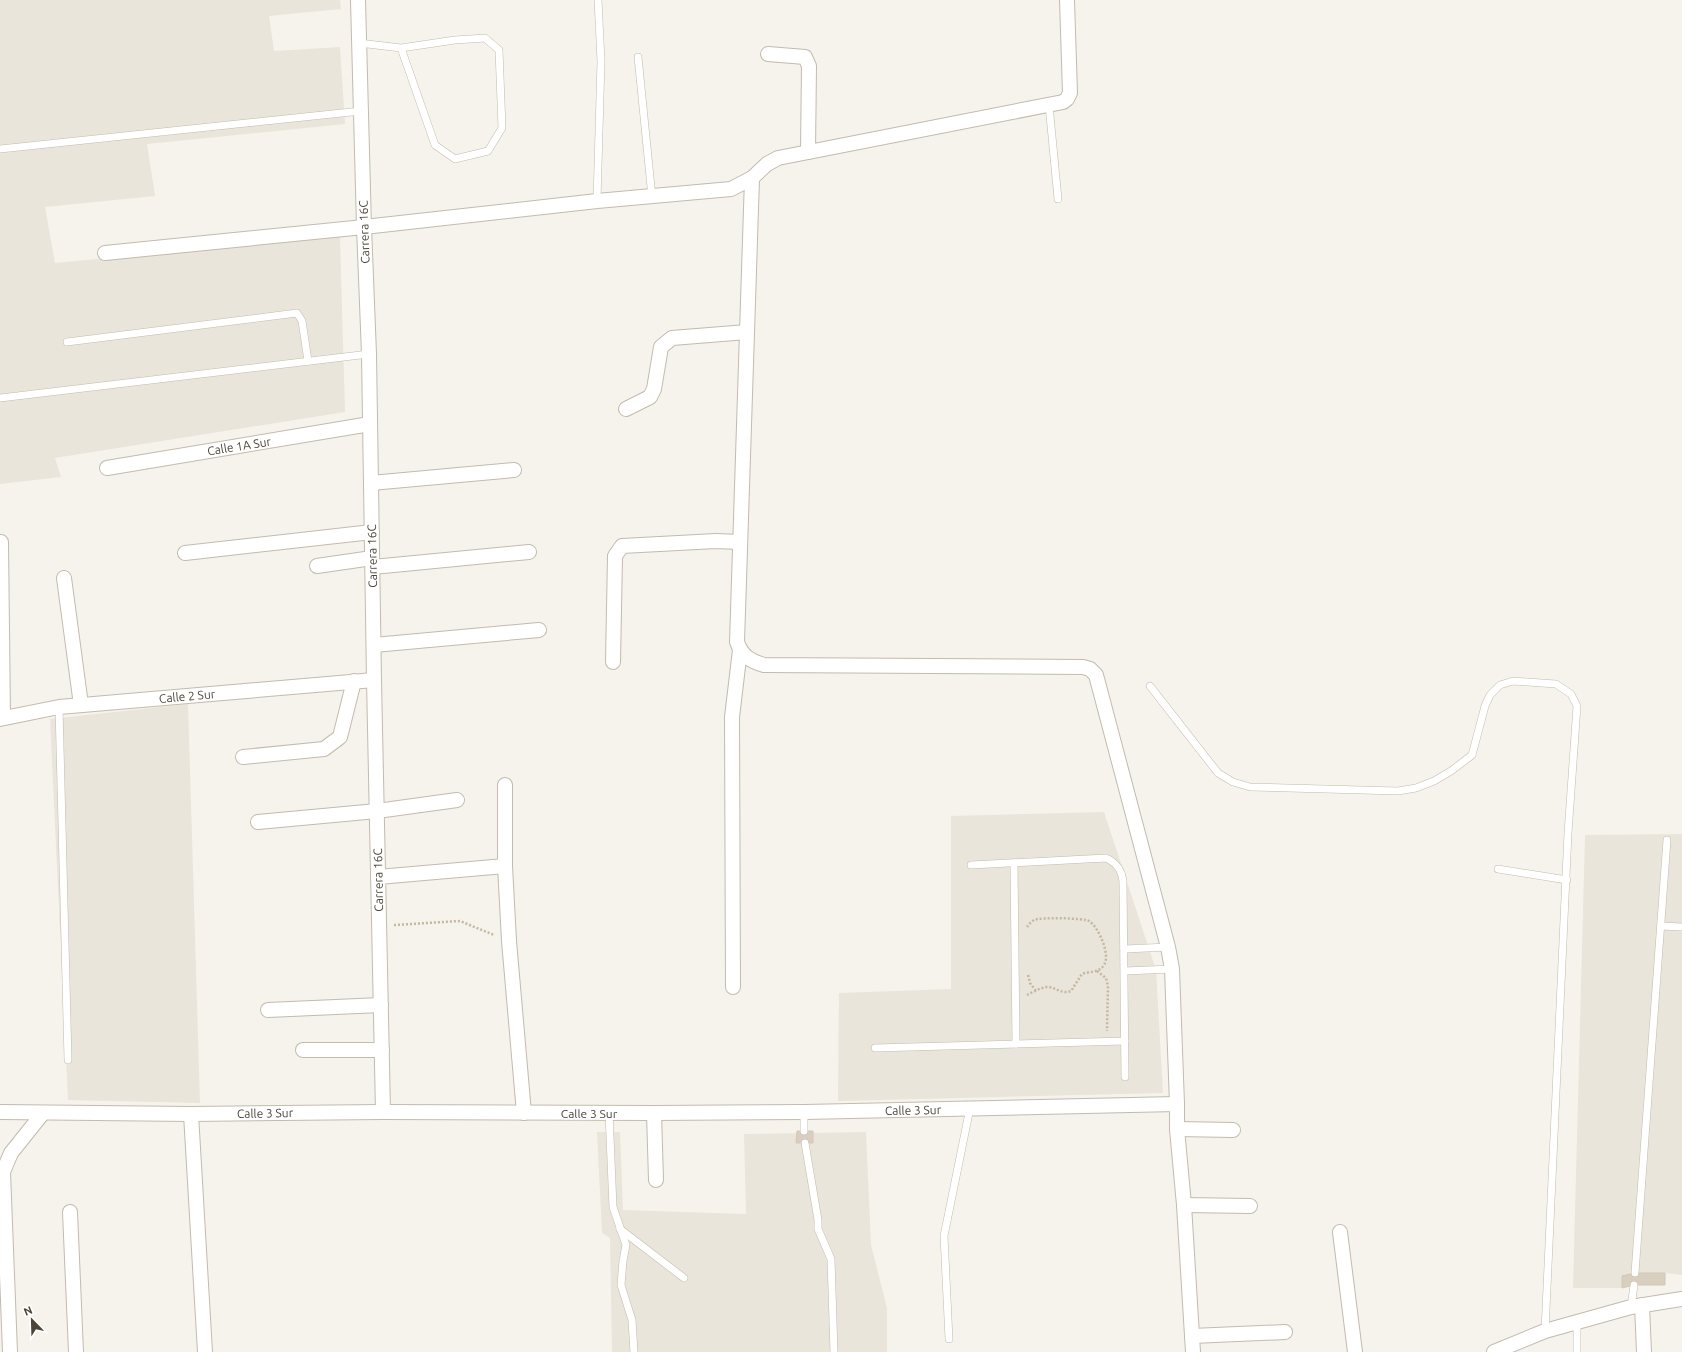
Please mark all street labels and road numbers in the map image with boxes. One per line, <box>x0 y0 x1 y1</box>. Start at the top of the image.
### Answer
street label: Carrera 16C <box>356 199 372 264</box>
street label: Calle 1A Sur <box>206 434 272 457</box>
street label: Carrera 16C <box>365 523 379 588</box>
street label: Calle 2 Sur <box>158 687 216 705</box>
street label: Carrera 16C <box>371 847 385 912</box>
street label: Calle 3 Sur <box>885 1103 942 1117</box>
street label: Calle 3 Sur <box>237 1106 294 1120</box>
street label: Calle 3 Sur <box>561 1107 618 1120</box>

